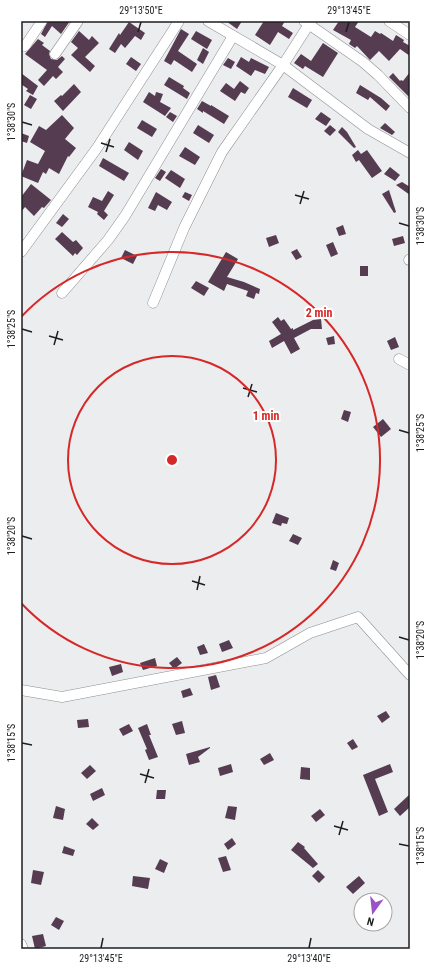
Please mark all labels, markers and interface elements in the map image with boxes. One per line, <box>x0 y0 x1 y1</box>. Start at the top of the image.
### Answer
text: 29°13'50"E <box>119 5 163 16</box>
text: 29°13'45"E <box>327 5 371 16</box>
text: 1°38'30"S <box>6 103 17 141</box>
text: 1°38'30"S <box>415 207 426 245</box>
text: 2 min <box>306 306 332 320</box>
text: 1°38'25"S <box>6 310 17 348</box>
text: 1 min <box>253 409 279 423</box>
text: 1°38'25"S <box>415 414 426 452</box>
centre of rings <box>165 453 179 467</box>
text: 1°38'20"S <box>6 517 17 555</box>
text: 1°38'20"S <box>415 621 426 659</box>
text: 1°38'15"S <box>6 724 17 762</box>
text: 1°38'15"S <box>415 827 426 865</box>
north arrow <box>353 892 393 932</box>
text: N <box>365 914 375 928</box>
text: 29°13'45"E <box>79 953 123 964</box>
text: 29°13'40"E <box>287 953 331 964</box>

